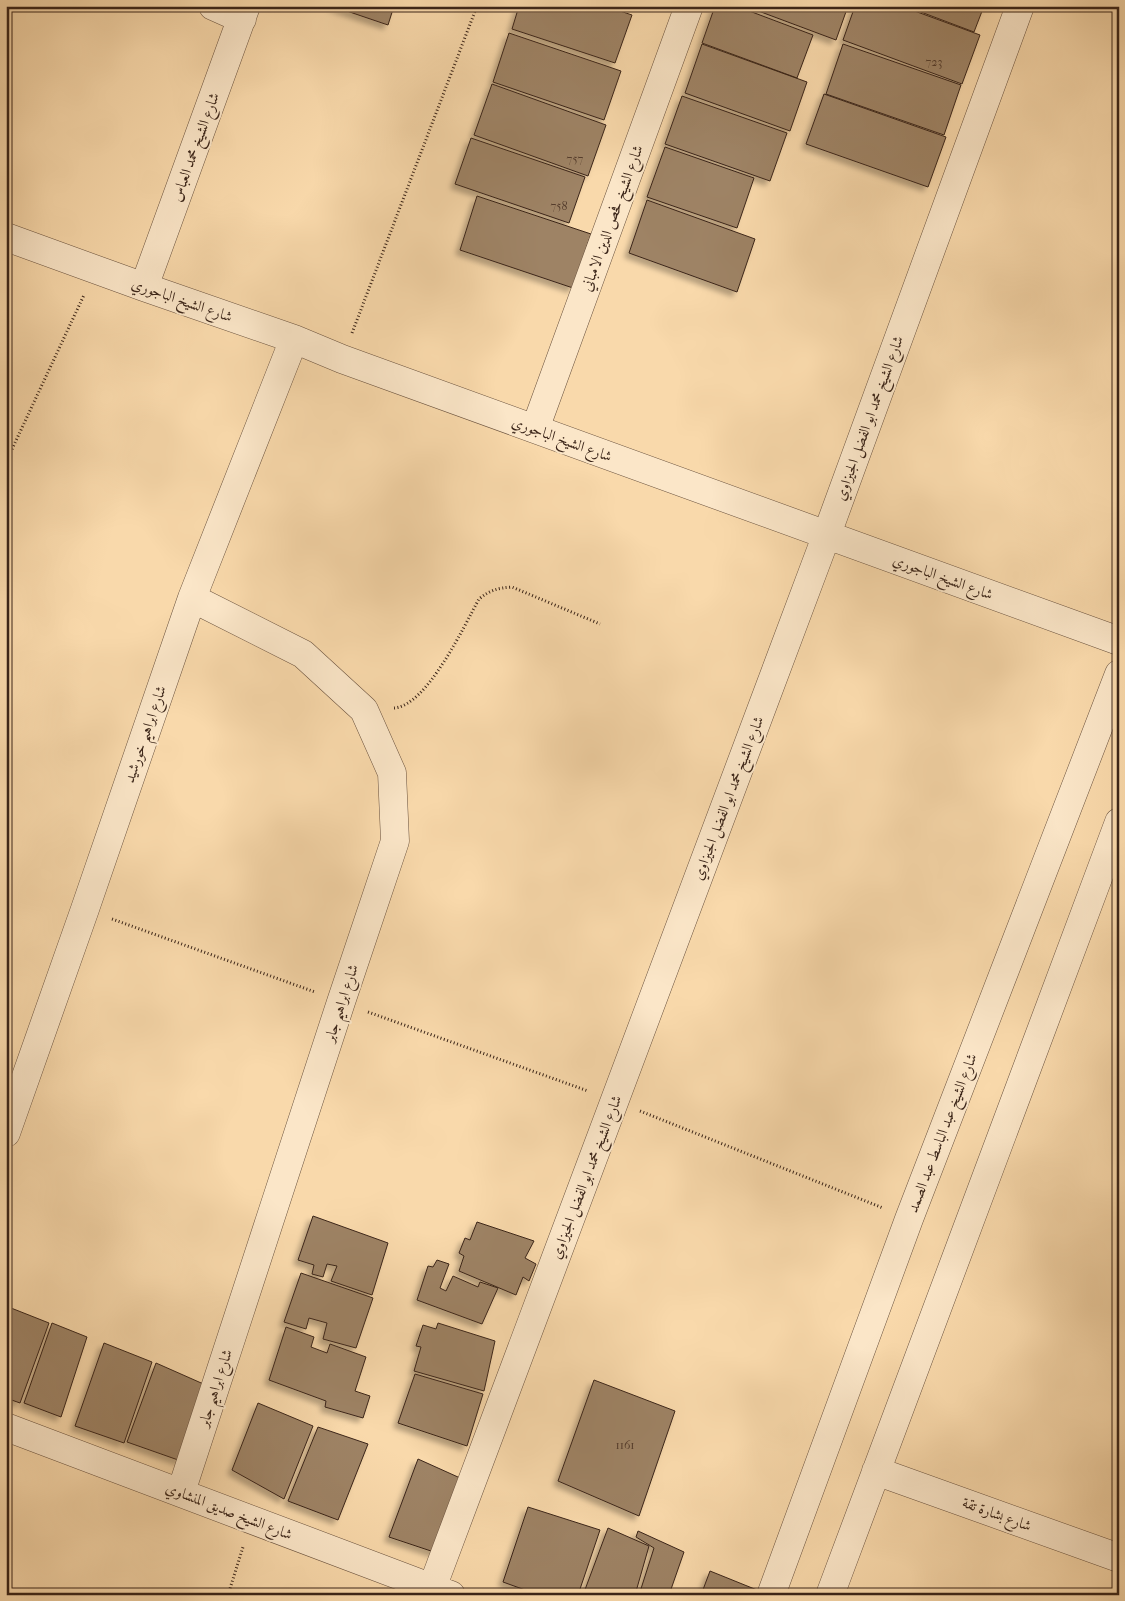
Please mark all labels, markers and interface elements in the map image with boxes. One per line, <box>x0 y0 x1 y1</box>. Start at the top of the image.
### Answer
house number: 723 <box>926 55 942 69</box>
street label: شارع الشيخ محمد العباس <box>167 90 228 206</box>
street label: شارع الشيخ فحص الدين الامباني <box>577 142 652 295</box>
house number: 757 <box>567 152 584 166</box>
house number: 758 <box>550 199 568 213</box>
street label: شارع الشيخ الباجوري <box>128 274 235 330</box>
street label: شارع الشيخ محمد ابو الفضل الجيزاوي <box>831 333 912 505</box>
street label: شارع الشيخ الباجوري <box>508 412 615 470</box>
street label: شارع الشيخ الباجوري <box>889 550 996 608</box>
street label: شارع ابراهيم خورشيد <box>120 683 176 787</box>
street label: شارع الشيخ محمد ابو الفضل الجيزاوي <box>688 713 772 884</box>
street label: شارع ابراهيم جابر <box>319 962 368 1048</box>
street label: شارع الشيخ عبد الباسط عبد الصمد <box>903 1051 985 1217</box>
street label: شارع الشيخ محمد ابو الفضل الجيزاوي <box>546 1092 630 1263</box>
street label: شارع ابراهيم جابر <box>193 1347 242 1433</box>
house number: 1161 <box>615 1438 635 1452</box>
street label: شارع الشيخ صديق المنشاوي <box>161 1479 295 1548</box>
street label: شارع بشارة تقة <box>959 1493 1034 1539</box>

